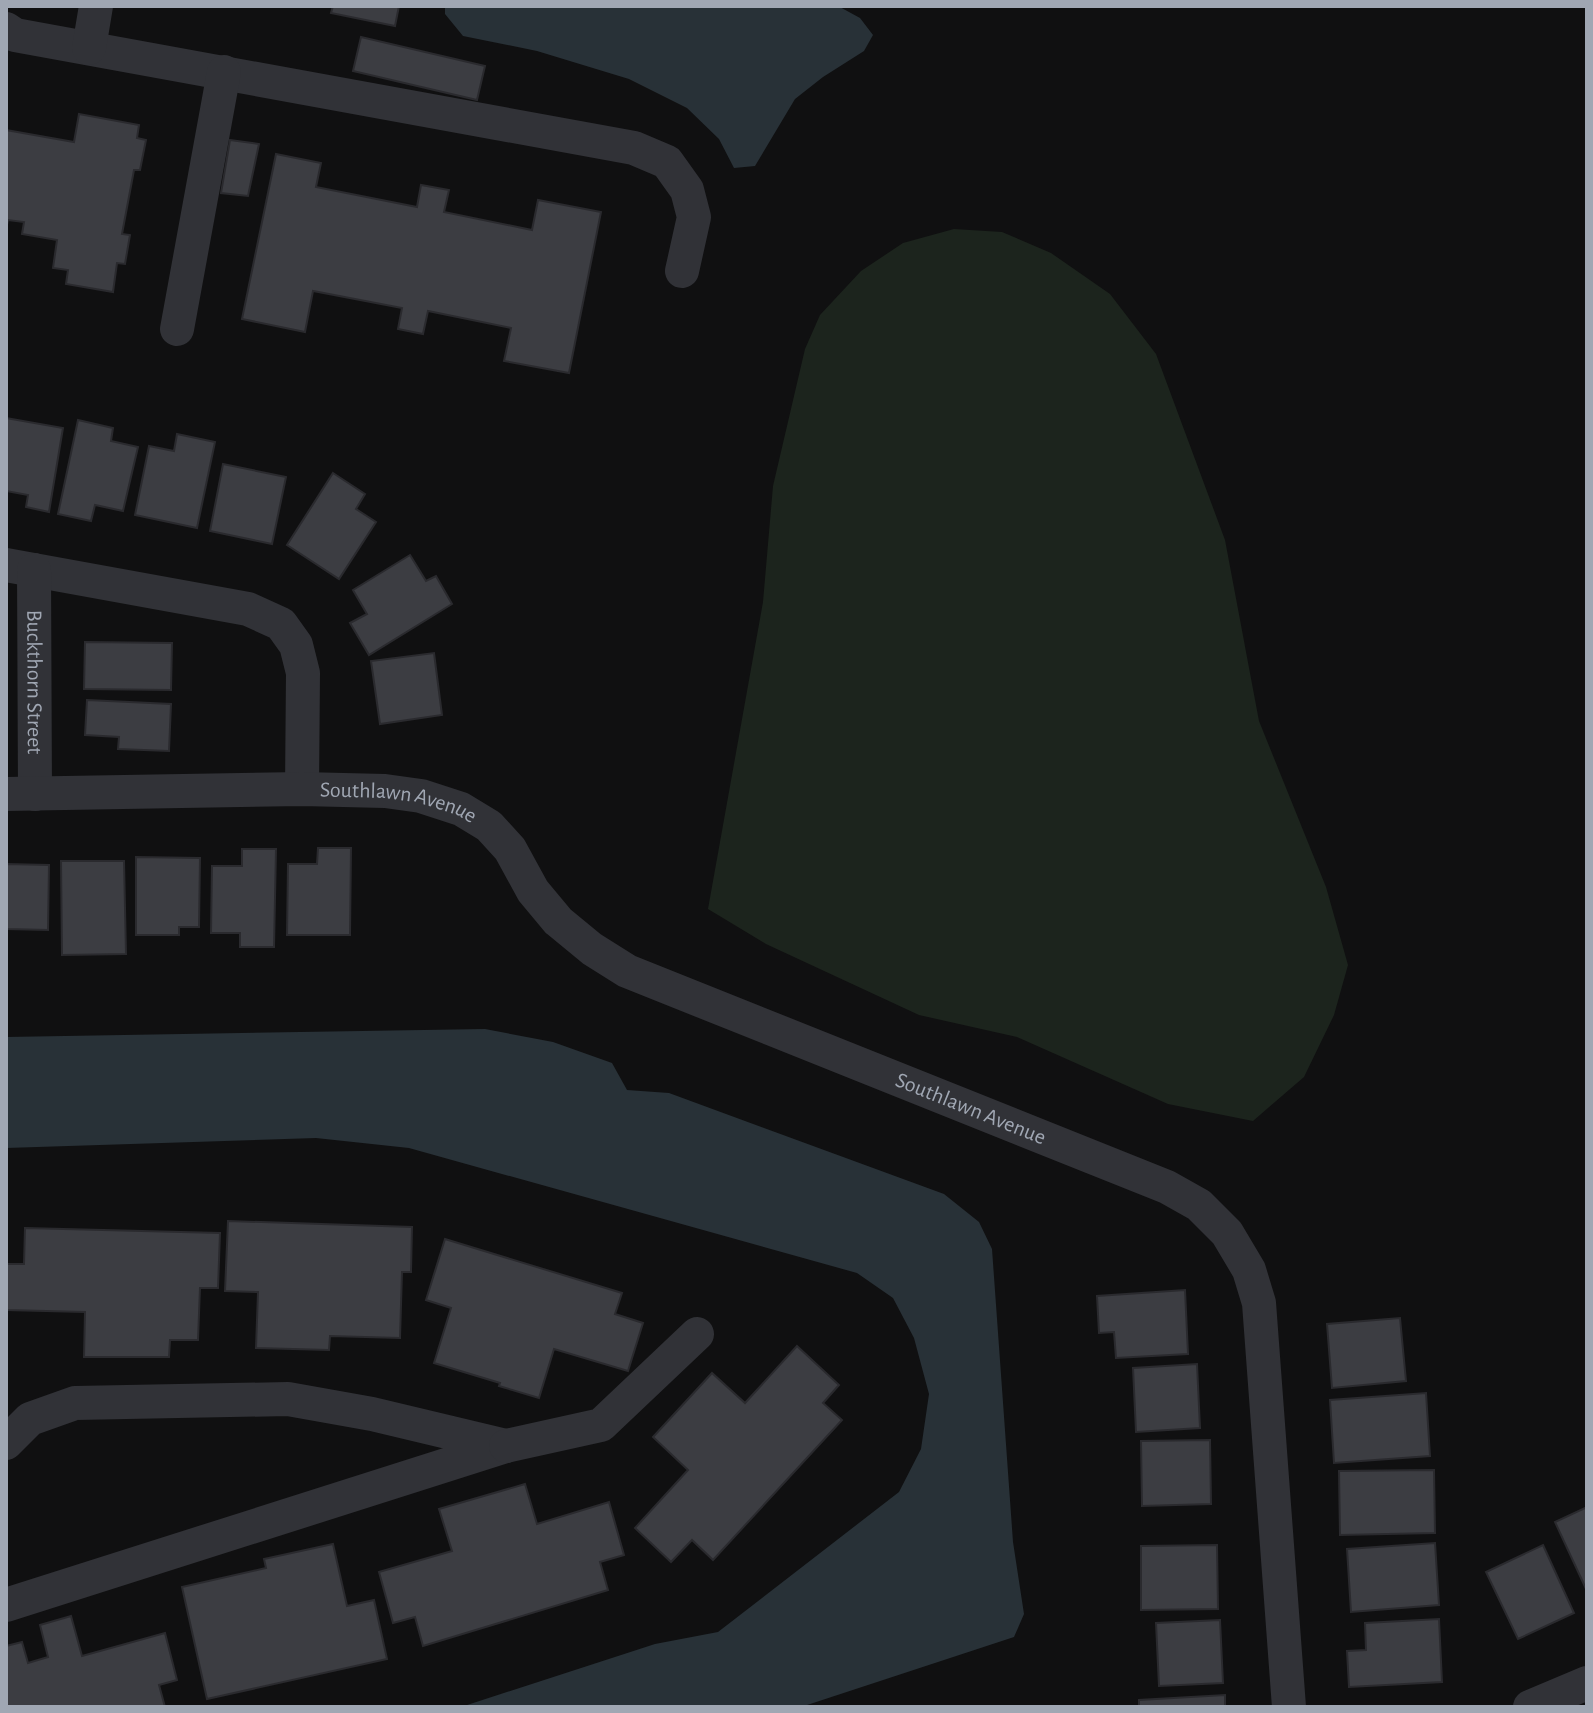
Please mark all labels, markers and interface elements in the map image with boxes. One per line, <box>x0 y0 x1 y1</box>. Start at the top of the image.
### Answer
street label: Buckthorn Street <box>23 610 46 754</box>
street label: Southlawn Avenue <box>320 778 481 827</box>
street label: Southlawn Avenue <box>893 1069 1049 1148</box>

